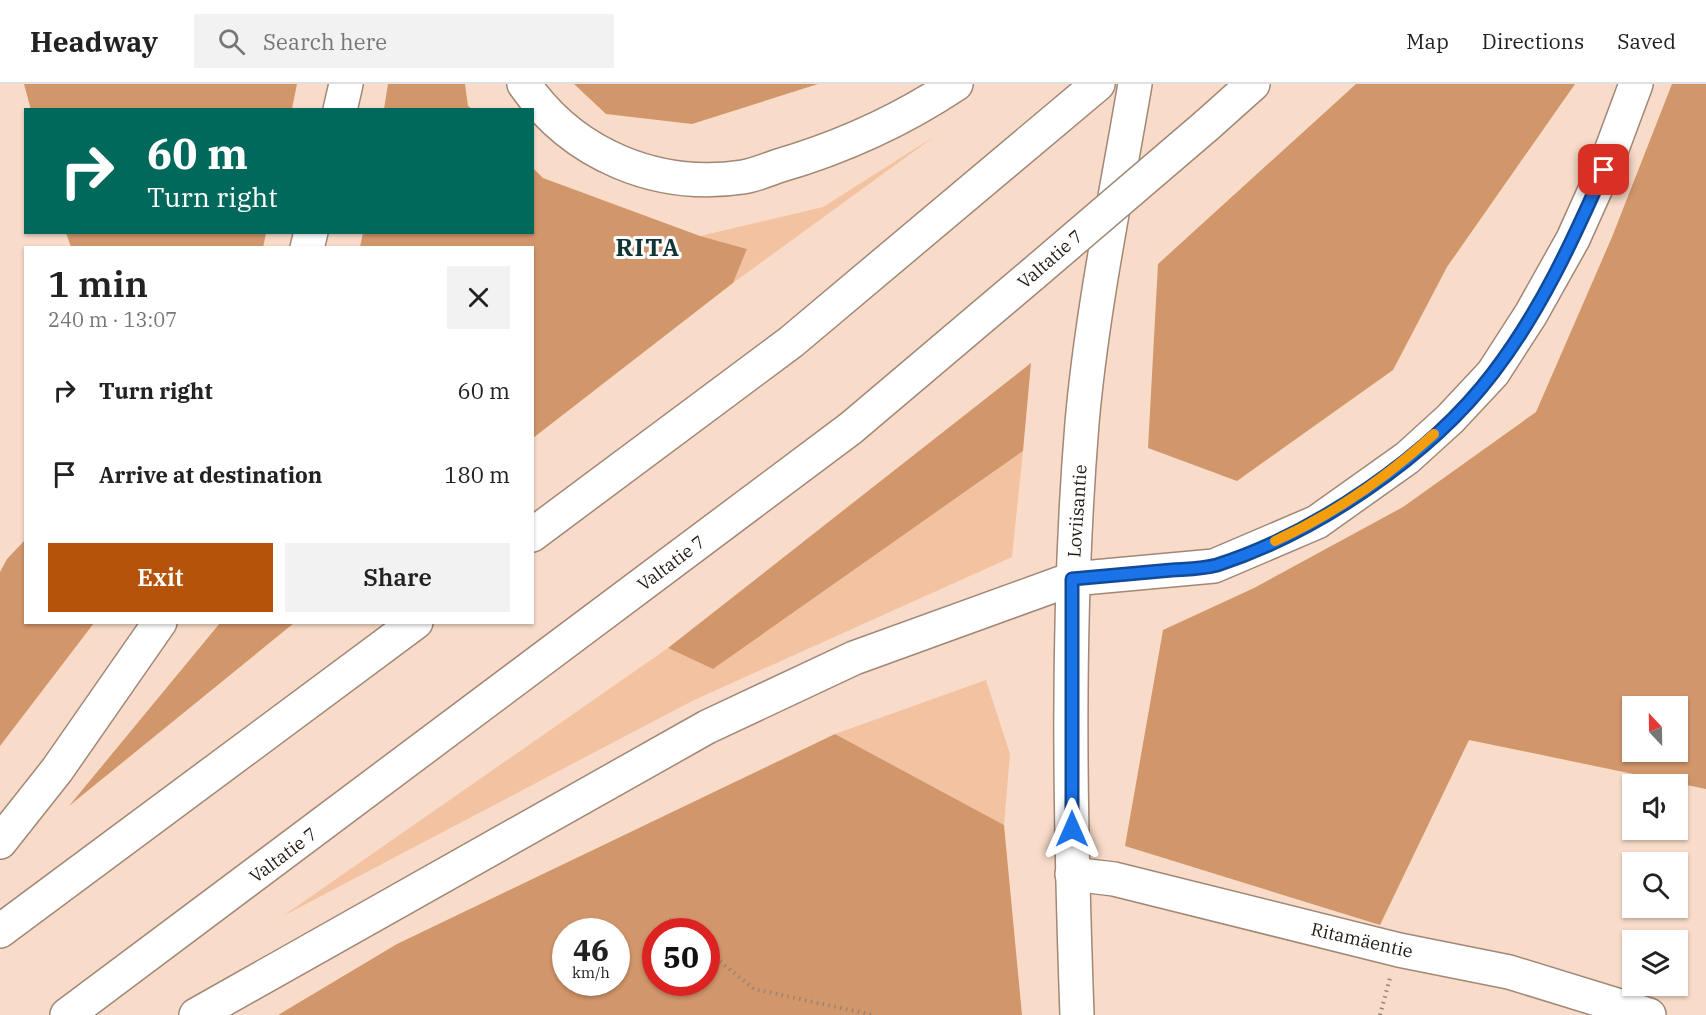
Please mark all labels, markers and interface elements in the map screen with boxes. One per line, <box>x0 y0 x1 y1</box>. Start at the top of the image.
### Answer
search box <box>194 14 614 68</box>
text: Headway <box>30 23 158 60</box>
icon: search <box>215 25 248 58</box>
text: Search here <box>263 27 387 56</box>
text: Map <box>1406 27 1449 55</box>
text: Directions <box>1482 27 1584 55</box>
text: Saved <box>1617 27 1676 55</box>
text: 60 m <box>147 126 248 181</box>
icon: right <box>48 132 126 210</box>
pin <box>1578 144 1629 195</box>
icon: arrive <box>1587 153 1620 186</box>
text: Turn right <box>147 179 278 214</box>
street label: Valtatie 7 <box>1013 225 1087 293</box>
district label: RITA <box>615 231 681 263</box>
text: 1 min <box>48 260 148 307</box>
button: close <box>447 266 510 329</box>
text: 240 m · 13:07 <box>48 306 177 333</box>
icon: right <box>48 374 81 407</box>
text: Turn right <box>99 376 213 405</box>
text: 60 m <box>458 376 510 405</box>
icon: arrive <box>48 458 81 491</box>
text: Arrive at destination <box>99 460 322 489</box>
text: 180 m <box>444 460 510 489</box>
street label: Loviisantie <box>1062 464 1092 558</box>
street label: Valtatie 7 <box>633 530 709 596</box>
button: Exit <box>48 543 273 612</box>
button: Share <box>285 543 510 612</box>
north arrow <box>1622 696 1688 762</box>
map controls <box>1622 696 1688 996</box>
button: sound <box>1622 774 1688 840</box>
position arrow <box>1040 797 1104 861</box>
street label: Valtatie 7 <box>245 822 321 888</box>
button: search <box>1622 852 1688 918</box>
street label: Ritamäentie <box>1309 917 1415 963</box>
speed limit sign: 50 <box>642 918 720 996</box>
text: 46 <box>573 930 609 969</box>
button: layers <box>1622 930 1688 996</box>
text: km/h <box>572 963 610 982</box>

